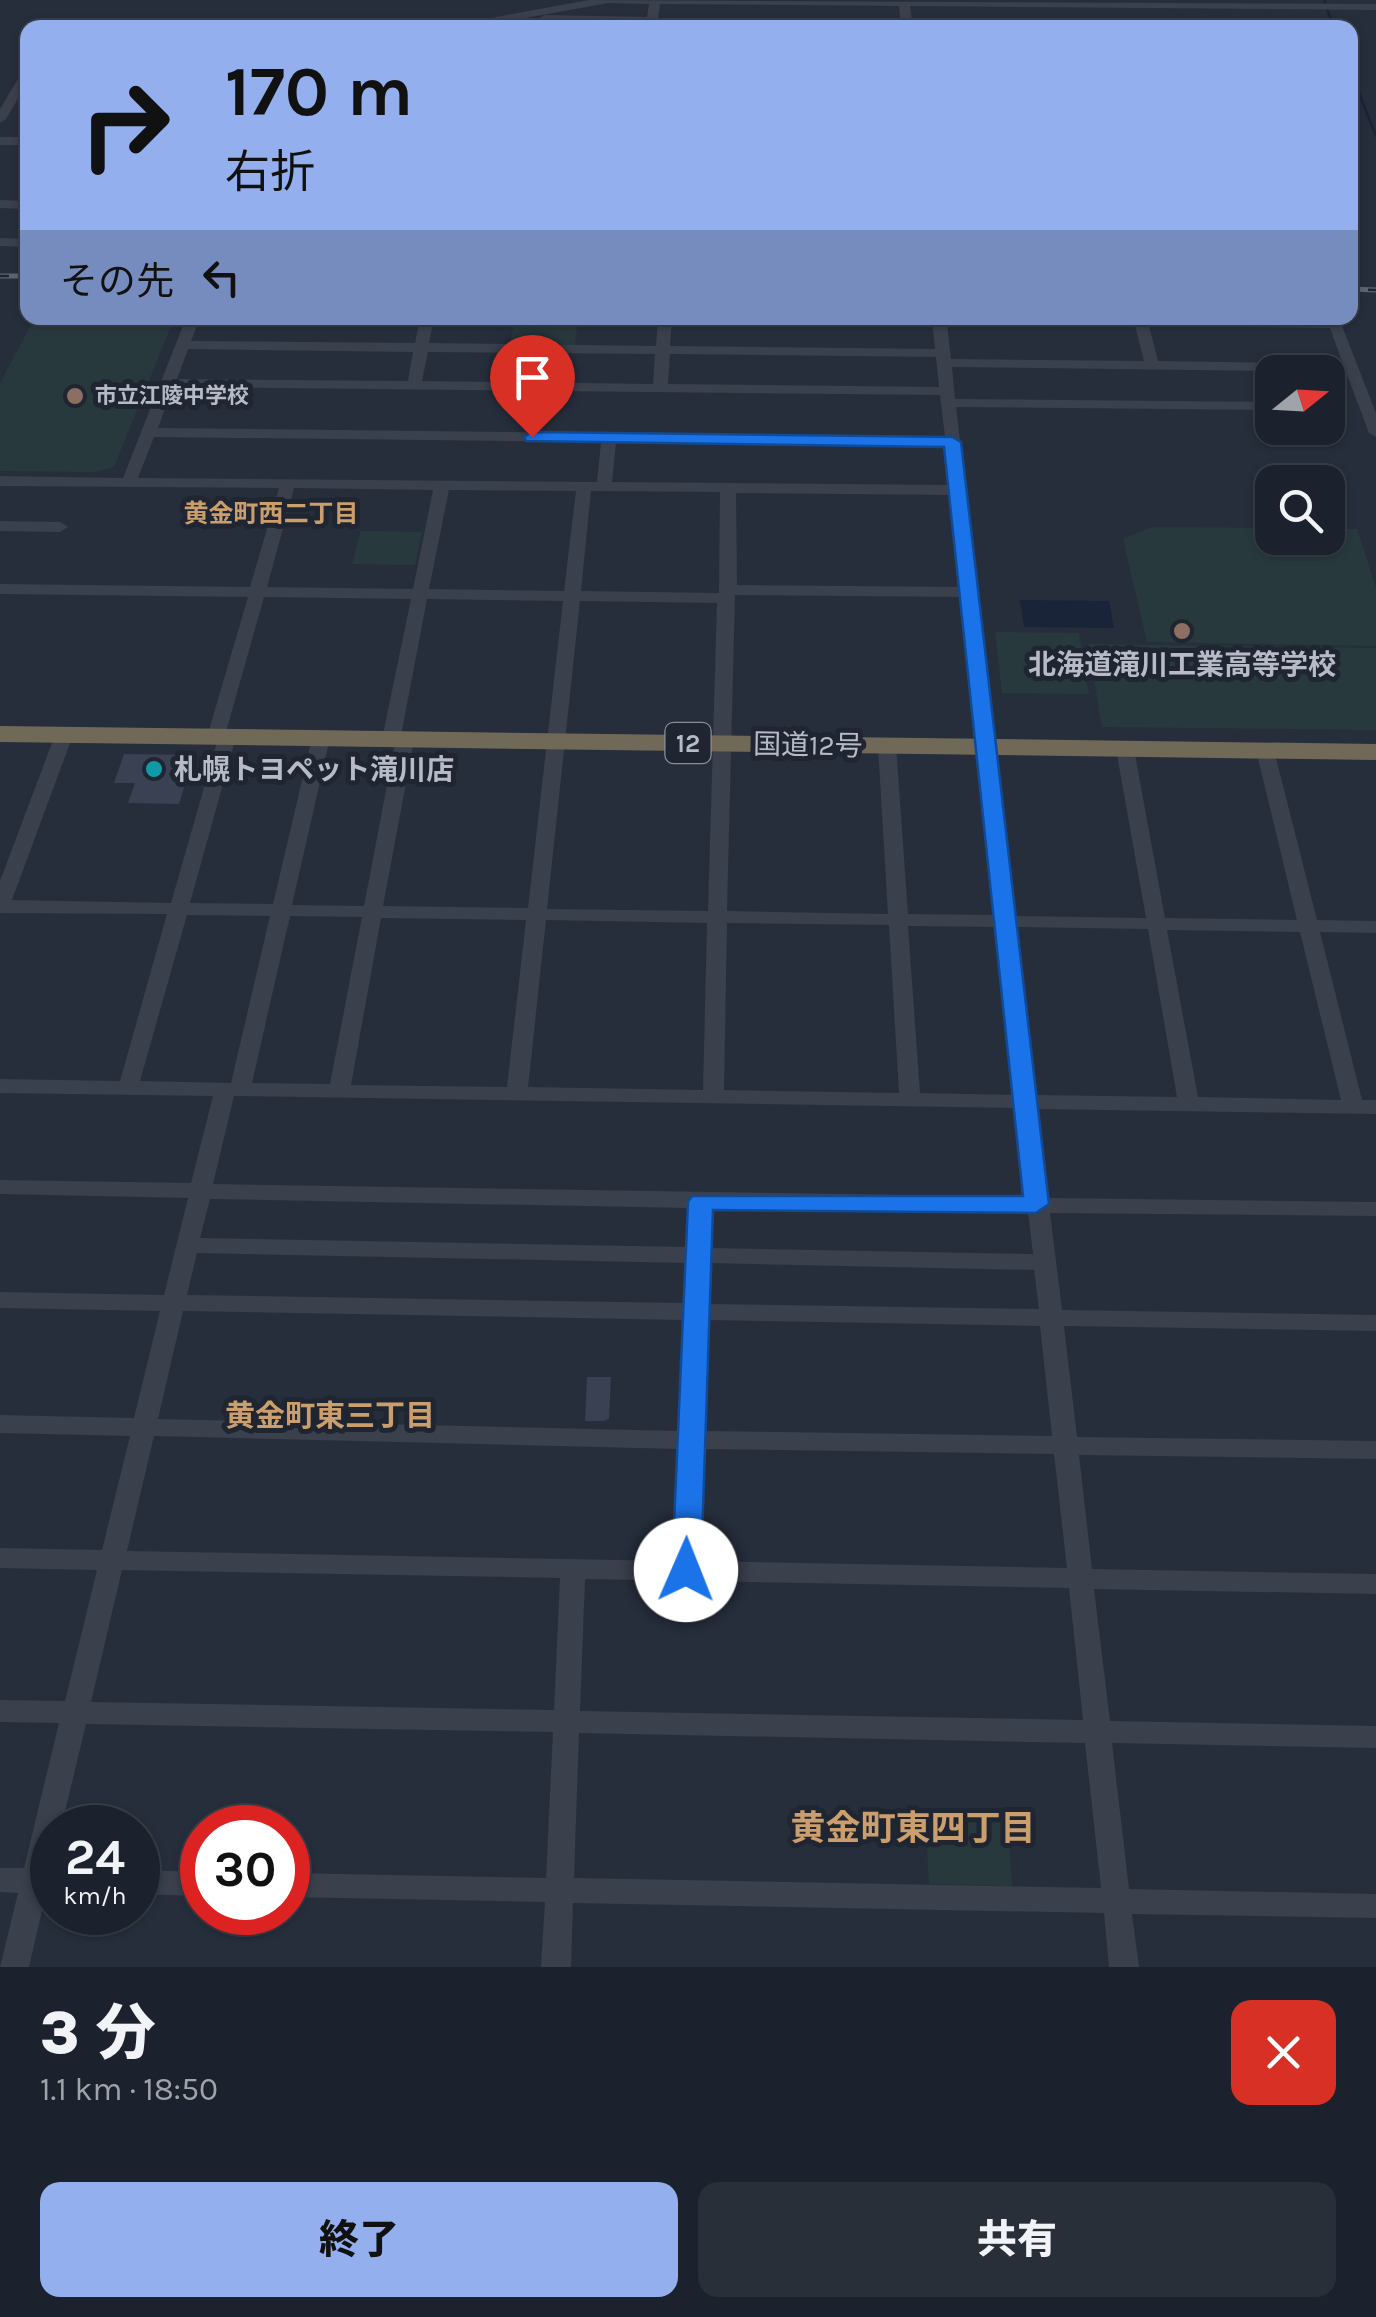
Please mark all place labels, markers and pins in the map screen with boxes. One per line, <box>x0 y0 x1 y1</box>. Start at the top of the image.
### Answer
pin <box>490 335 575 438</box>
place label: 市立江陵中学校 <box>95 383 249 409</box>
marker: 市立江陵中学校 <box>64 385 86 407</box>
marker: 北海道滝川工業高等学校 <box>1171 620 1193 642</box>
place label: 北海道滝川工業高等学校 <box>1028 648 1336 681</box>
place label: 札幌トヨペット滝川店 <box>174 753 454 786</box>
marker: 札幌トヨペット滝川店 <box>143 758 165 780</box>

